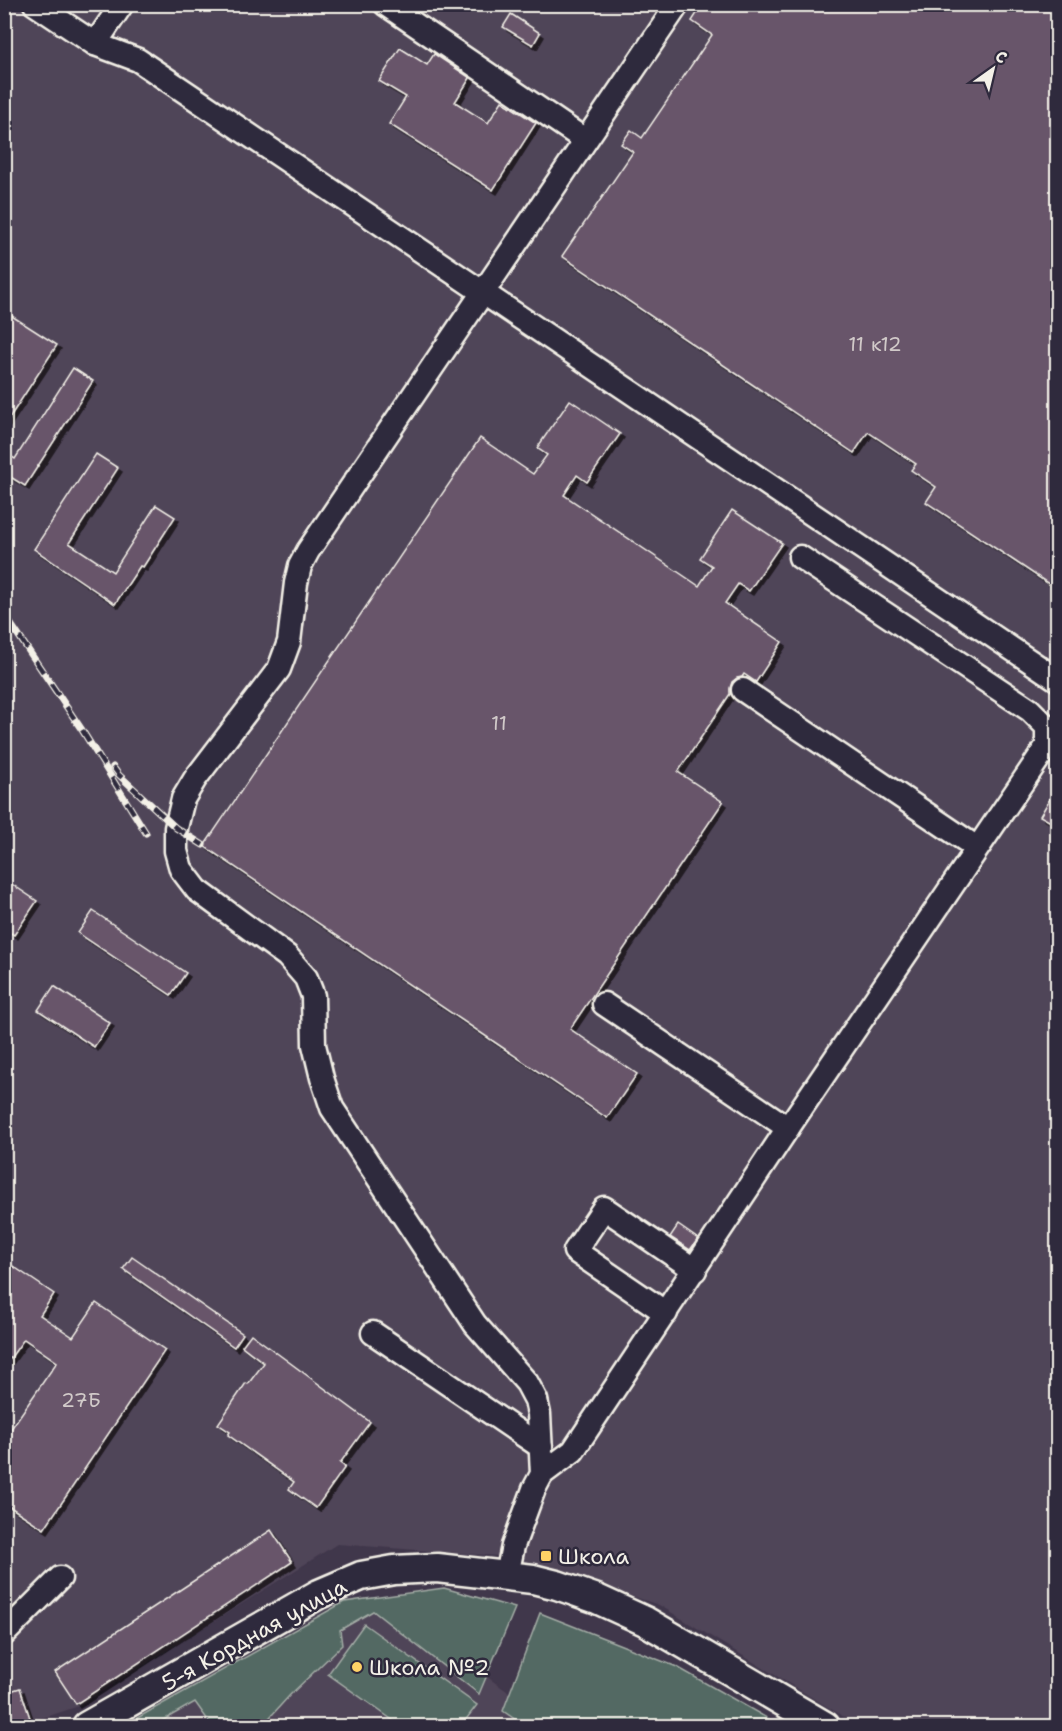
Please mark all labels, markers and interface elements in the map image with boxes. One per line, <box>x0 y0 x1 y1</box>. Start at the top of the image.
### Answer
north arrow <box>963 39 1023 99</box>
text: С <box>991 46 1011 69</box>
house number: 11 к12 <box>848 331 902 357</box>
house number: 11 <box>491 710 507 736</box>
house number: 27Б <box>61 1387 101 1413</box>
place label: Школа <box>558 1542 630 1571</box>
marker: Школа <box>539 1549 553 1563</box>
street label: 5-я Кордная улица <box>157 1571 352 1697</box>
place label: Школа №2 <box>369 1653 490 1682</box>
marker: Школа №2 <box>350 1660 364 1674</box>

